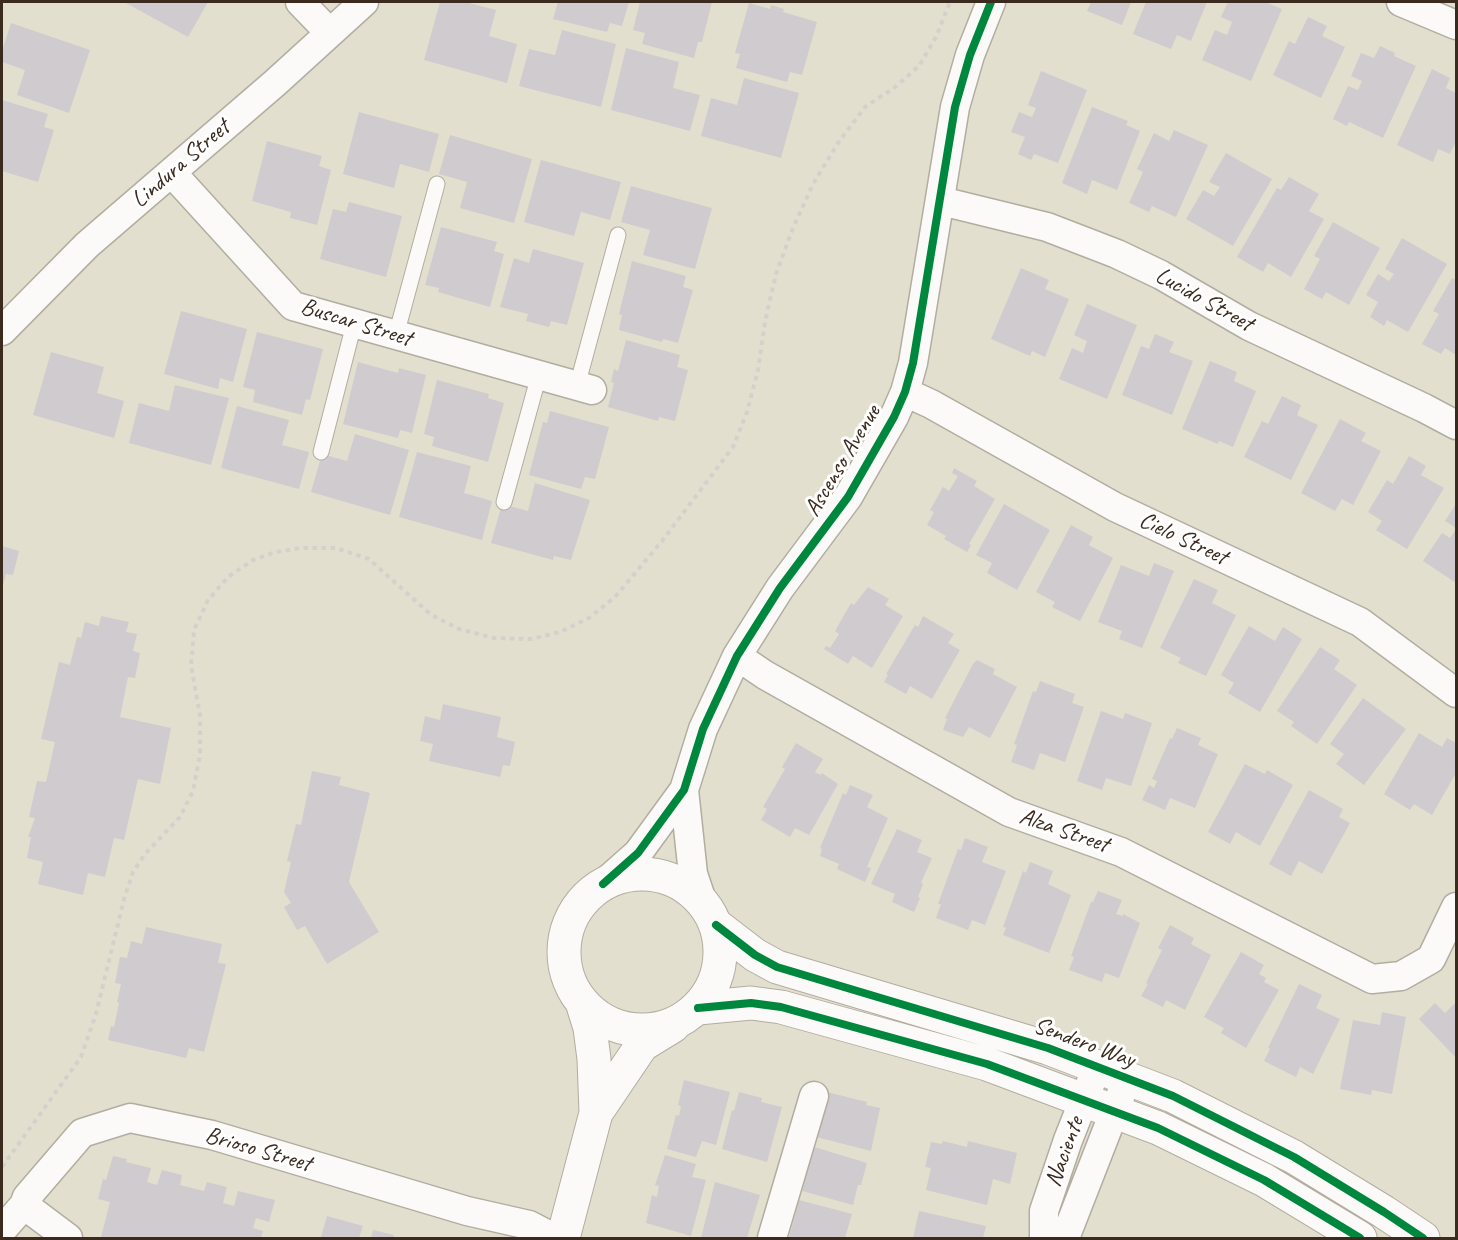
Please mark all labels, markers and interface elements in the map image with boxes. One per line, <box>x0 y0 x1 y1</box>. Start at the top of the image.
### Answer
street label: Lindura Street <box>126 114 236 214</box>
street label: Lucido Street <box>1150 261 1258 339</box>
street label: Buscar Street <box>297 293 415 353</box>
street label: Ascenso Avenue <box>799 400 887 522</box>
street label: Cielo Street <box>1134 506 1232 572</box>
street label: Alza Street <box>1016 802 1112 860</box>
street label: Sendero Way <box>1030 1011 1138 1075</box>
street label: Naciente <box>1039 1113 1091 1191</box>
street label: Brioso Street <box>202 1121 314 1179</box>

